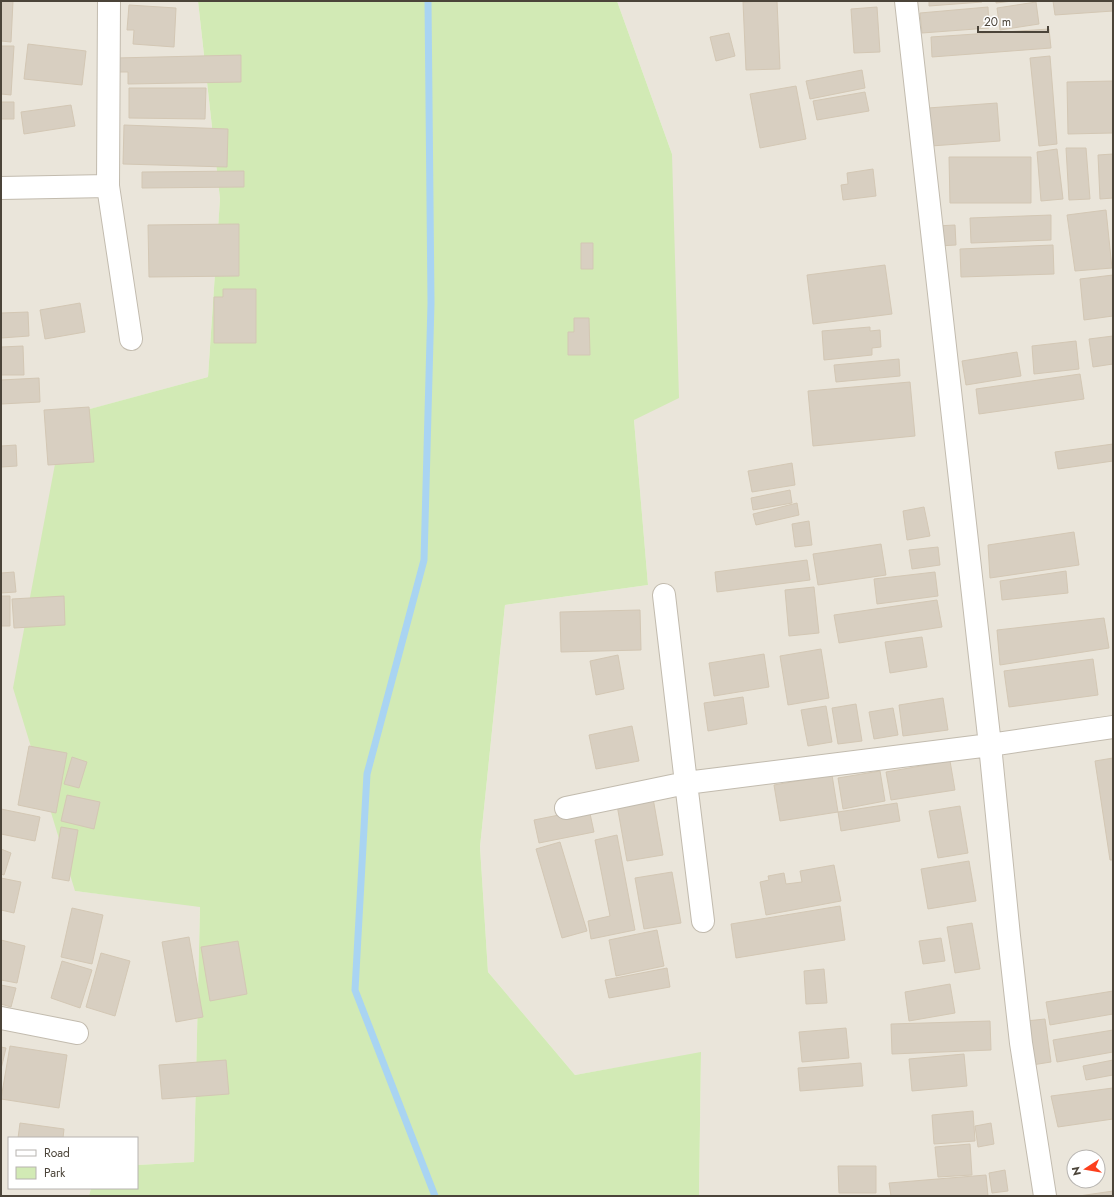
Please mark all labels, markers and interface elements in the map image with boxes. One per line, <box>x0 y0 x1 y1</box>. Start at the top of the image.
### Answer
scale bar <box>978 8 1048 34</box>
text: 20 m <box>984 13 1011 31</box>
legend <box>8 1137 138 1189</box>
text: Road <box>44 1144 70 1162</box>
north arrow <box>1066 1149 1106 1189</box>
text: Park <box>44 1164 66 1182</box>
text: N <box>1067 1165 1085 1177</box>

